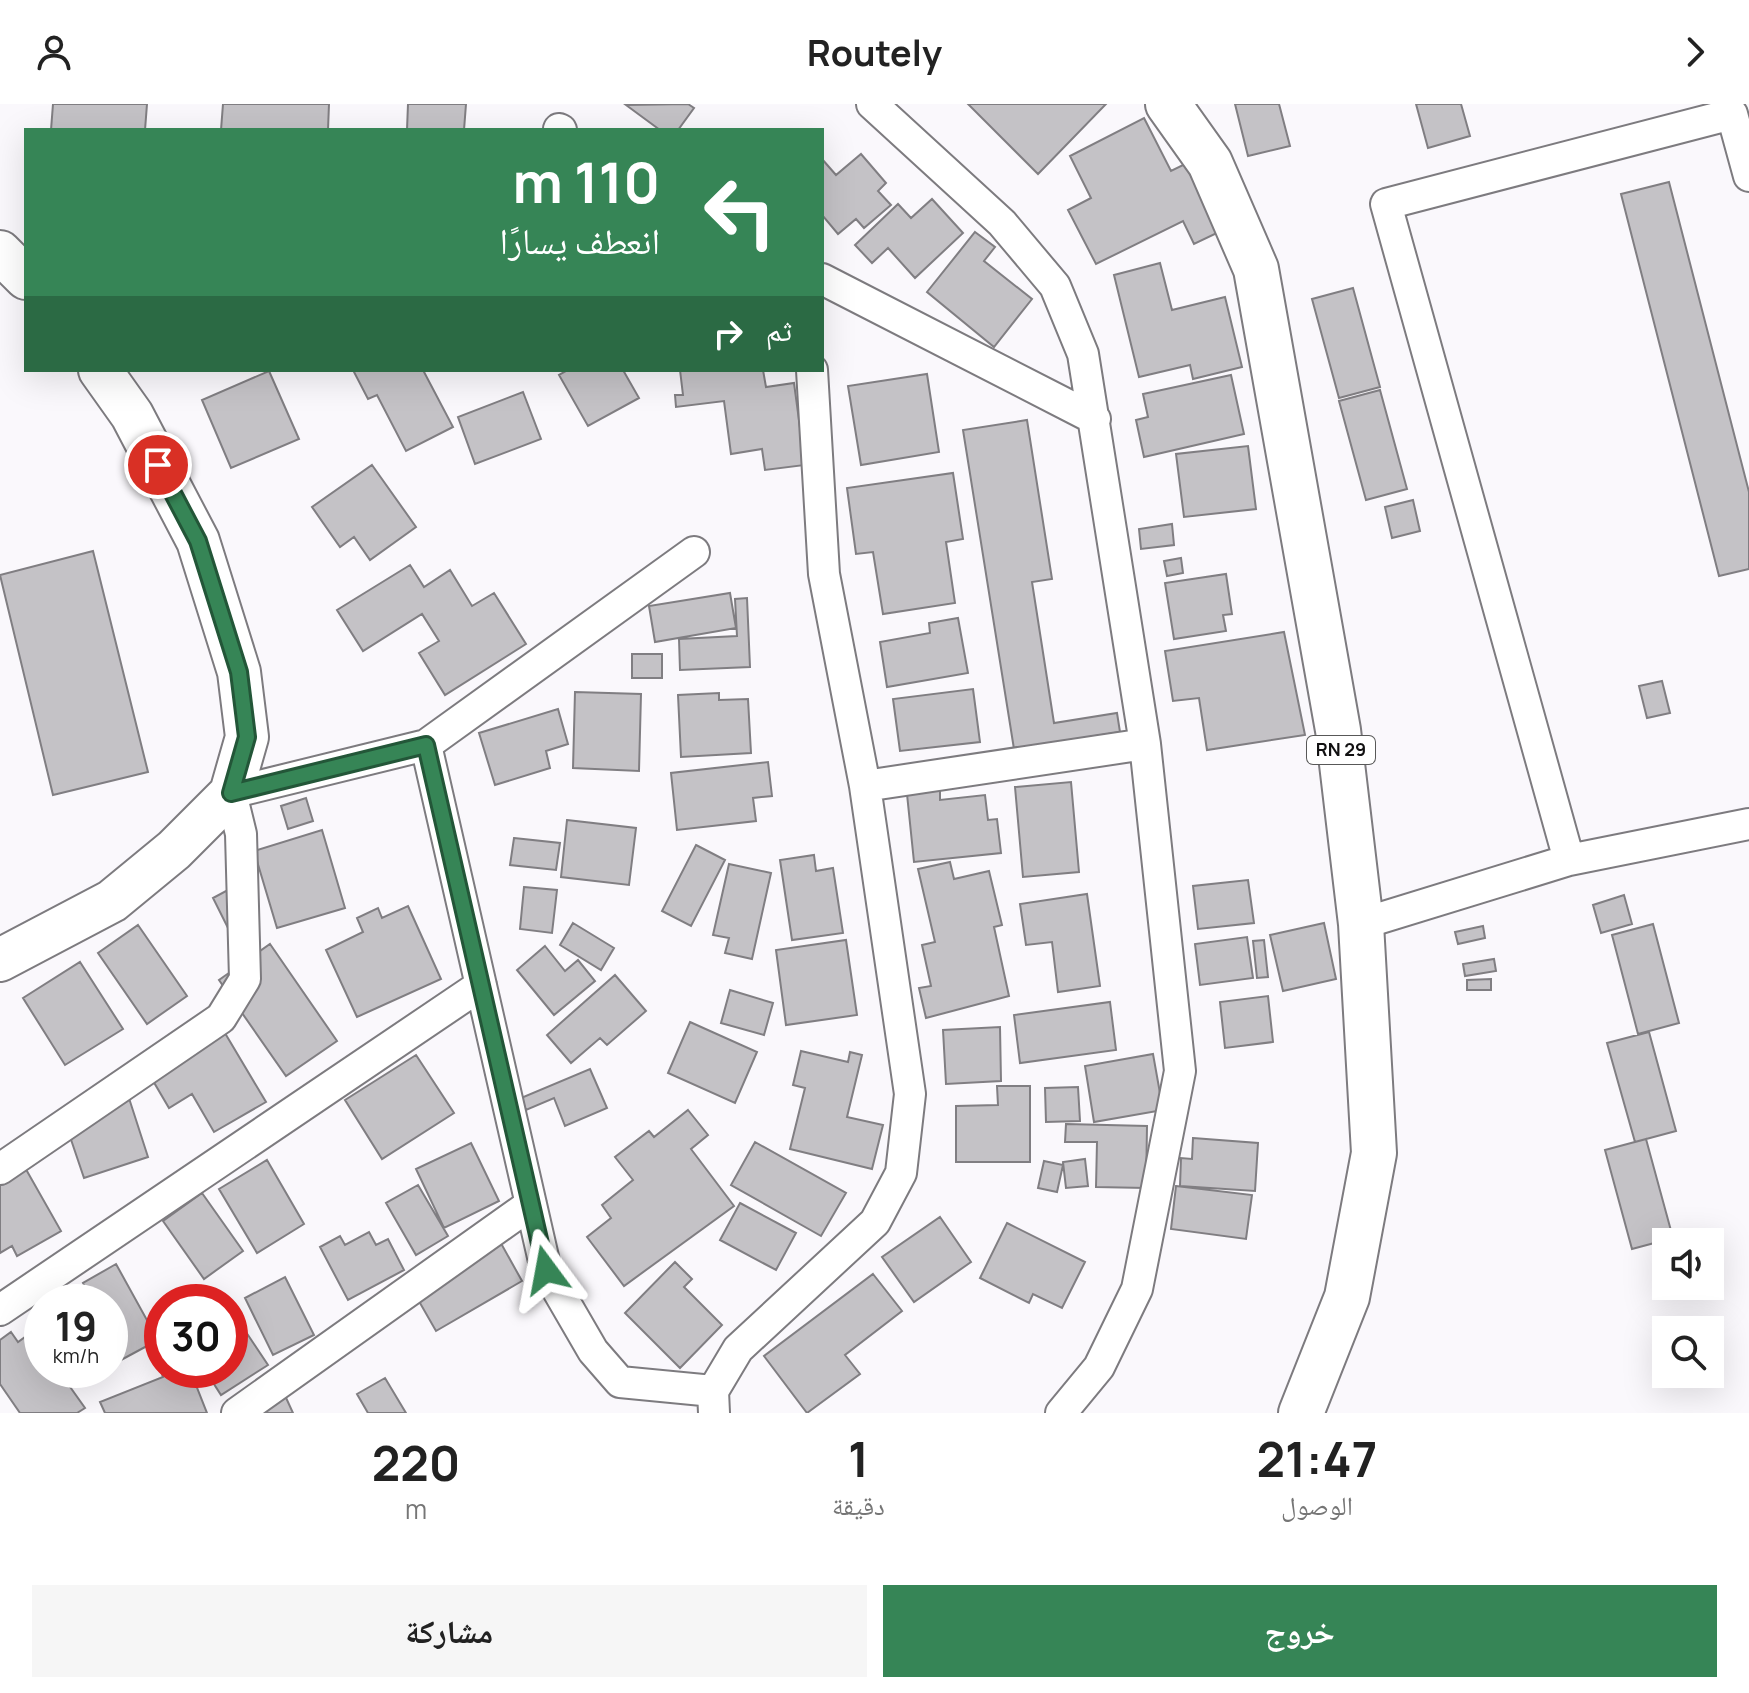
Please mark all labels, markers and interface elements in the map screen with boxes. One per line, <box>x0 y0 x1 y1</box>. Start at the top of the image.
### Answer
text: Routely <box>807 28 942 77</box>
icon: person <box>32 30 76 74</box>
icon: forward <box>1673 30 1717 74</box>
text: 110 m <box>513 143 660 220</box>
icon: left <box>688 160 792 264</box>
text: انعطف يسارًا <box>500 216 660 265</box>
text: ثم <box>766 309 792 350</box>
icon: right <box>706 312 750 356</box>
pin <box>124 431 192 499</box>
icon: arrive <box>136 443 180 487</box>
road number: RN 29 <box>1307 736 1375 764</box>
position arrow <box>504 1228 588 1312</box>
map controls <box>1652 1228 1724 1388</box>
button: sound <box>1652 1228 1724 1300</box>
speed limit sign: 30 <box>144 1284 248 1388</box>
text: 19 <box>55 1298 97 1353</box>
button: search <box>1652 1316 1724 1388</box>
text: km/h <box>53 1342 99 1369</box>
text: 1 <box>848 1426 869 1491</box>
text: 21:47 <box>1257 1426 1377 1491</box>
text: 220 <box>372 1430 460 1495</box>
text: دقيقة <box>832 1487 885 1523</box>
text: الوصول <box>1281 1487 1353 1523</box>
text: m <box>405 1491 427 1527</box>
button: مشاركة <box>32 1585 867 1677</box>
button: خروج <box>883 1585 1717 1677</box>

